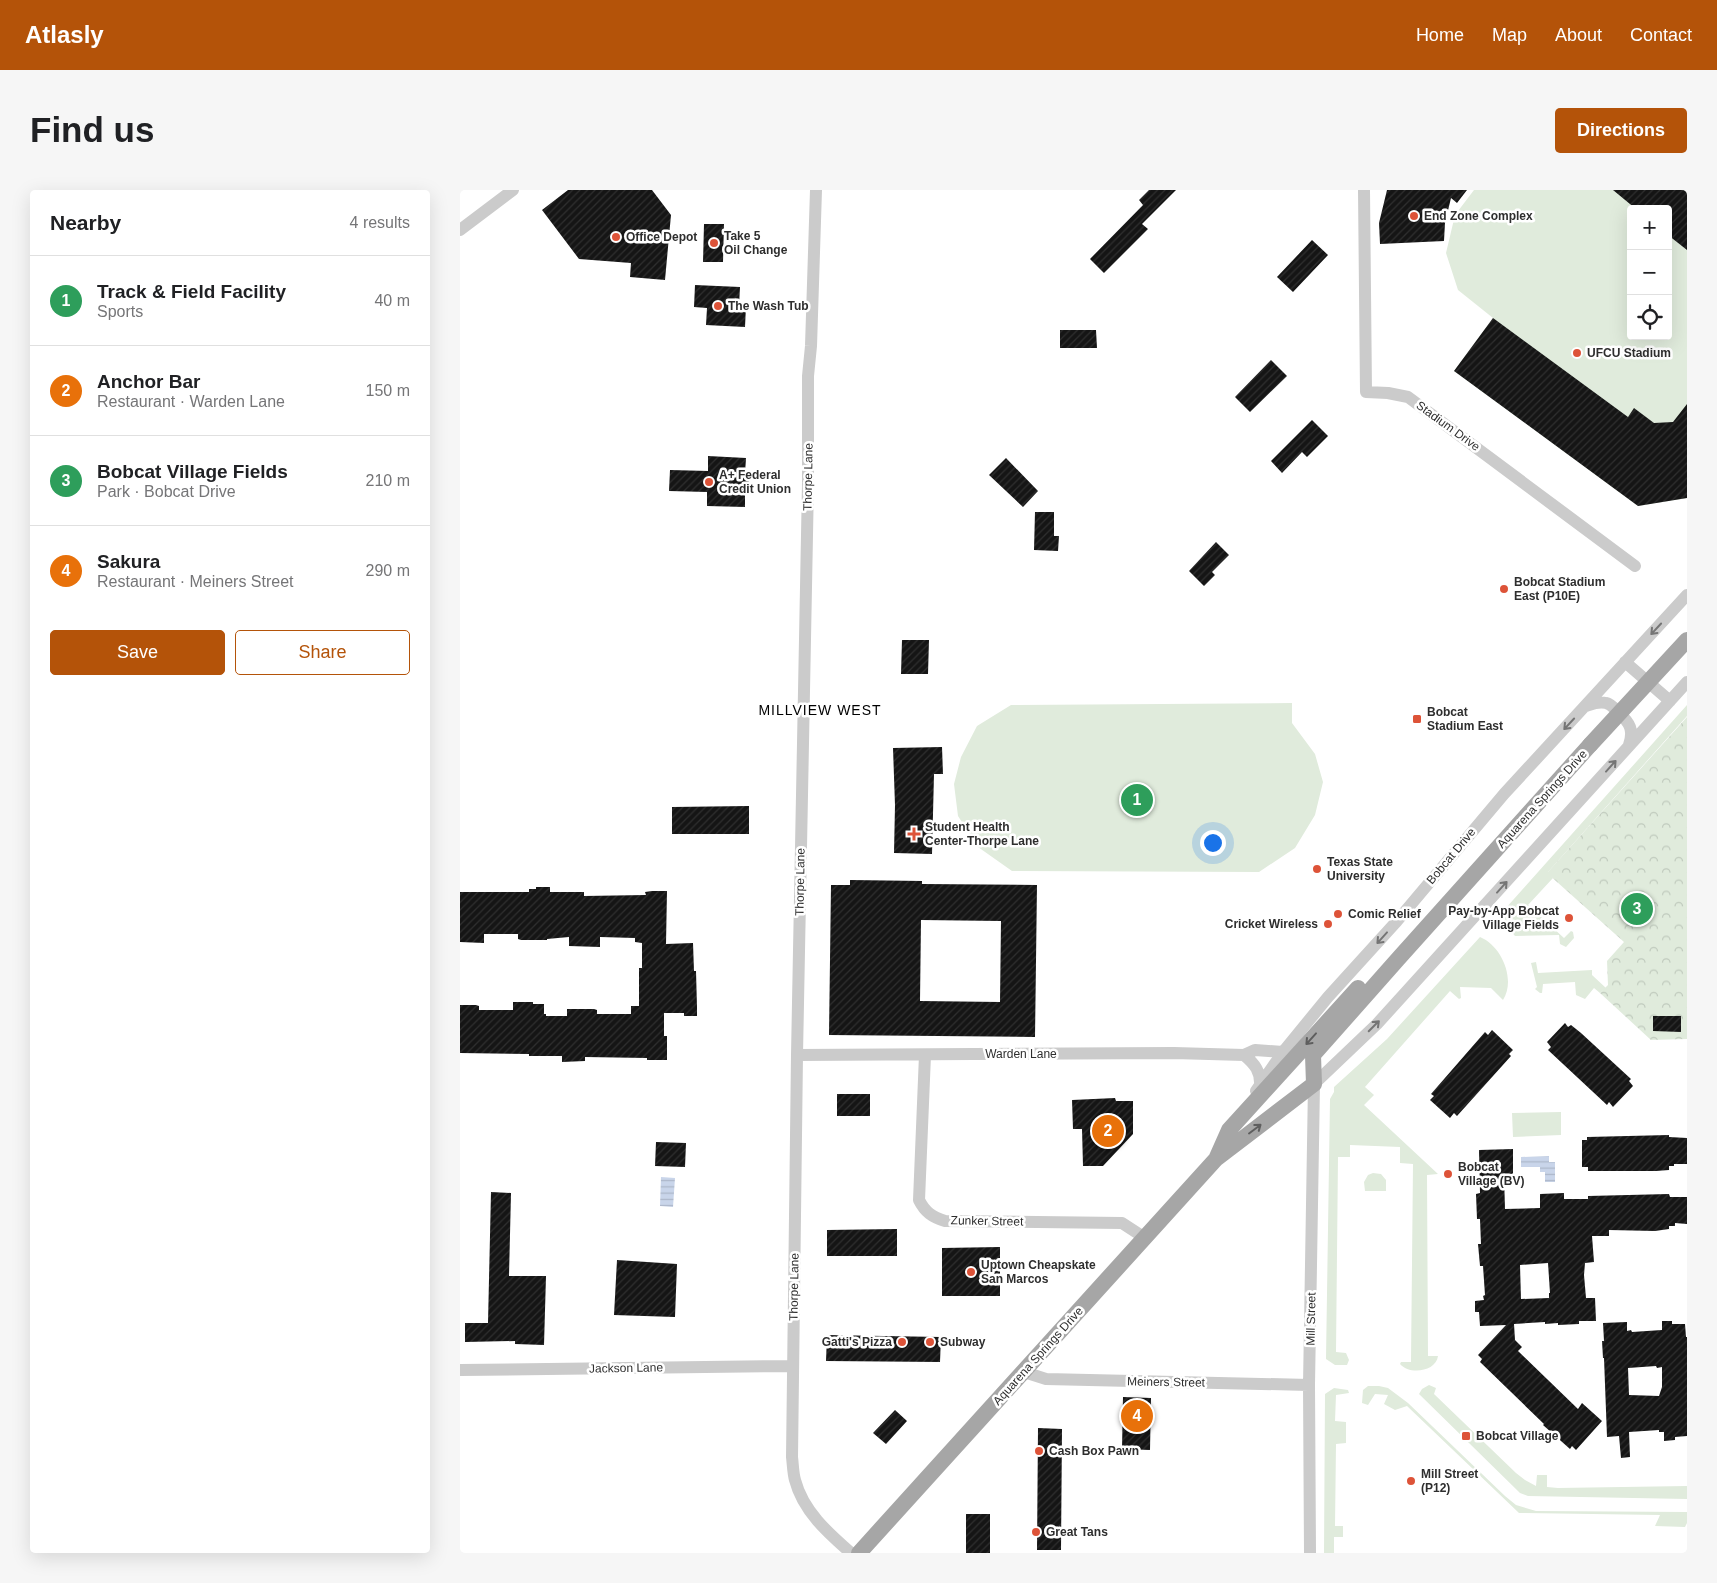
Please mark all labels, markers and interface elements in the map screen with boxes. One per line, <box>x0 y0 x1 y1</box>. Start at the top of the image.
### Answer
text: Atlasly <box>25 21 104 48</box>
text: Home <box>1416 25 1464 45</box>
text: Map <box>1492 25 1527 45</box>
text: About <box>1555 25 1602 45</box>
text: Contact <box>1630 25 1692 45</box>
button: Directions <box>1555 108 1687 153</box>
text: Find us <box>30 110 154 149</box>
map controls <box>1627 205 1672 340</box>
button: + <box>1627 205 1672 250</box>
place label: End Zone Complex <box>1424 209 1533 223</box>
marker: End Zone Complex <box>1408 210 1420 222</box>
text: Nearby <box>50 211 121 234</box>
text: 4 results <box>350 214 410 231</box>
place label: Take 5 Oil Change <box>724 229 788 257</box>
place label: Office Depot <box>626 230 697 244</box>
marker: Office Depot <box>610 231 622 243</box>
marker: Take 5 Oil Change <box>708 237 720 249</box>
button: − <box>1627 250 1672 295</box>
text: Track & Field Facility <box>97 281 286 302</box>
text: 1 <box>62 292 70 309</box>
text: 40 m <box>374 292 410 309</box>
button: locate <box>1627 295 1672 340</box>
place label: The Wash Tub <box>728 299 809 313</box>
marker: The Wash Tub <box>712 300 724 312</box>
text: Sports <box>97 303 143 320</box>
place label: UFCU Stadium <box>1587 346 1671 360</box>
marker: UFCU Stadium <box>1571 347 1583 359</box>
text: Anchor Bar <box>97 371 200 392</box>
text: 2 <box>62 382 70 399</box>
text: 150 m <box>366 382 410 399</box>
text: Restaurant · Warden Lane <box>97 393 285 410</box>
street label: Stadium Drive <box>1413 398 1483 454</box>
street label: Thorpe Lane <box>800 443 816 511</box>
text: Bobcat Village Fields <box>97 461 288 482</box>
place label: A+ Federal Credit Union <box>719 468 791 496</box>
text: 3 <box>62 472 70 489</box>
text: 210 m <box>366 472 410 489</box>
marker: A+ Federal Credit Union <box>703 476 715 488</box>
text: Park · Bobcat Drive <box>97 483 236 500</box>
text: Sakura <box>97 551 160 572</box>
text: 4 <box>62 562 70 579</box>
text: 290 m <box>366 562 410 579</box>
text: Restaurant · Meiners Street <box>97 573 294 590</box>
place label: Bobcat Stadium East (P10E) <box>1514 575 1605 603</box>
marker: Bobcat Stadium East (P10E) <box>1498 583 1510 595</box>
one-way arrow <box>1650 622 1662 635</box>
button: Save <box>50 630 225 675</box>
button: Share <box>235 630 410 675</box>
district label: MILLVIEW WEST <box>758 702 882 718</box>
place label: Bobcat Stadium East <box>1427 705 1503 733</box>
marker: Bobcat Stadium East <box>1411 713 1423 725</box>
one-way arrow <box>1563 718 1575 730</box>
street label: Aquarena Springs Drive <box>1494 747 1590 851</box>
one-way arrow <box>1605 760 1617 773</box>
pin: 1 <box>1121 781 1153 819</box>
place label: Student Health Center-Thorpe Lane <box>925 820 1039 848</box>
street label: Bobcat Drive <box>1424 825 1479 887</box>
marker: Student Health Center-Thorpe Lane <box>907 827 921 841</box>
your location <box>1200 830 1226 856</box>
street label: Thorpe Lane <box>792 848 808 916</box>
place label: Texas State University <box>1327 855 1393 883</box>
marker: Texas State University <box>1311 863 1323 875</box>
one-way arrow <box>1496 880 1507 893</box>
pin: 3 <box>1621 890 1653 928</box>
place label: Pay-by-App Bobcat Village Fields <box>1448 904 1559 932</box>
place label: Comic Relief <box>1348 907 1422 921</box>
marker: Comic Relief <box>1332 908 1344 920</box>
marker: Pay-by-App Bobcat Village Fields <box>1563 912 1575 924</box>
place label: Cricket Wireless <box>1225 917 1318 931</box>
marker: Cricket Wireless <box>1322 918 1334 930</box>
one-way arrow <box>1376 931 1388 944</box>
one-way arrow <box>1368 1019 1380 1032</box>
one-way arrow <box>1305 1033 1317 1046</box>
street label: Warden Lane <box>985 1047 1057 1061</box>
pin: 2 <box>1092 1112 1124 1150</box>
one-way arrow <box>1248 1124 1261 1135</box>
place label: Bobcat Village (BV) <box>1458 1160 1524 1188</box>
marker: Bobcat Village (BV) <box>1442 1168 1454 1180</box>
street label: Zunker Street <box>951 1213 1024 1229</box>
street label: Thorpe Lane <box>786 1253 802 1321</box>
place label: Uptown Cheapskate San Marcos <box>981 1258 1096 1286</box>
marker: Uptown Cheapskate San Marcos <box>965 1266 977 1278</box>
street label: Mill Street <box>1304 1292 1318 1346</box>
street label: Aquarena Springs Drive <box>990 1304 1086 1408</box>
place label: Gatti's Pizza <box>822 1335 892 1349</box>
place label: Subway <box>940 1335 986 1349</box>
marker: Gatti's Pizza <box>896 1336 908 1348</box>
marker: Subway <box>924 1336 936 1348</box>
street label: Jackson Lane <box>589 1360 663 1376</box>
street label: Meiners Street <box>1127 1374 1206 1390</box>
pin: 4 <box>1121 1397 1153 1435</box>
place label: Bobcat Village <box>1476 1429 1559 1443</box>
marker: Bobcat Village <box>1460 1430 1472 1442</box>
place label: Cash Box Pawn <box>1049 1444 1139 1458</box>
marker: Cash Box Pawn <box>1033 1445 1045 1457</box>
place label: Mill Street (P12) <box>1421 1467 1478 1495</box>
marker: Mill Street (P12) <box>1405 1475 1417 1487</box>
place label: Great Tans <box>1046 1525 1108 1539</box>
marker: Great Tans <box>1030 1526 1042 1538</box>

